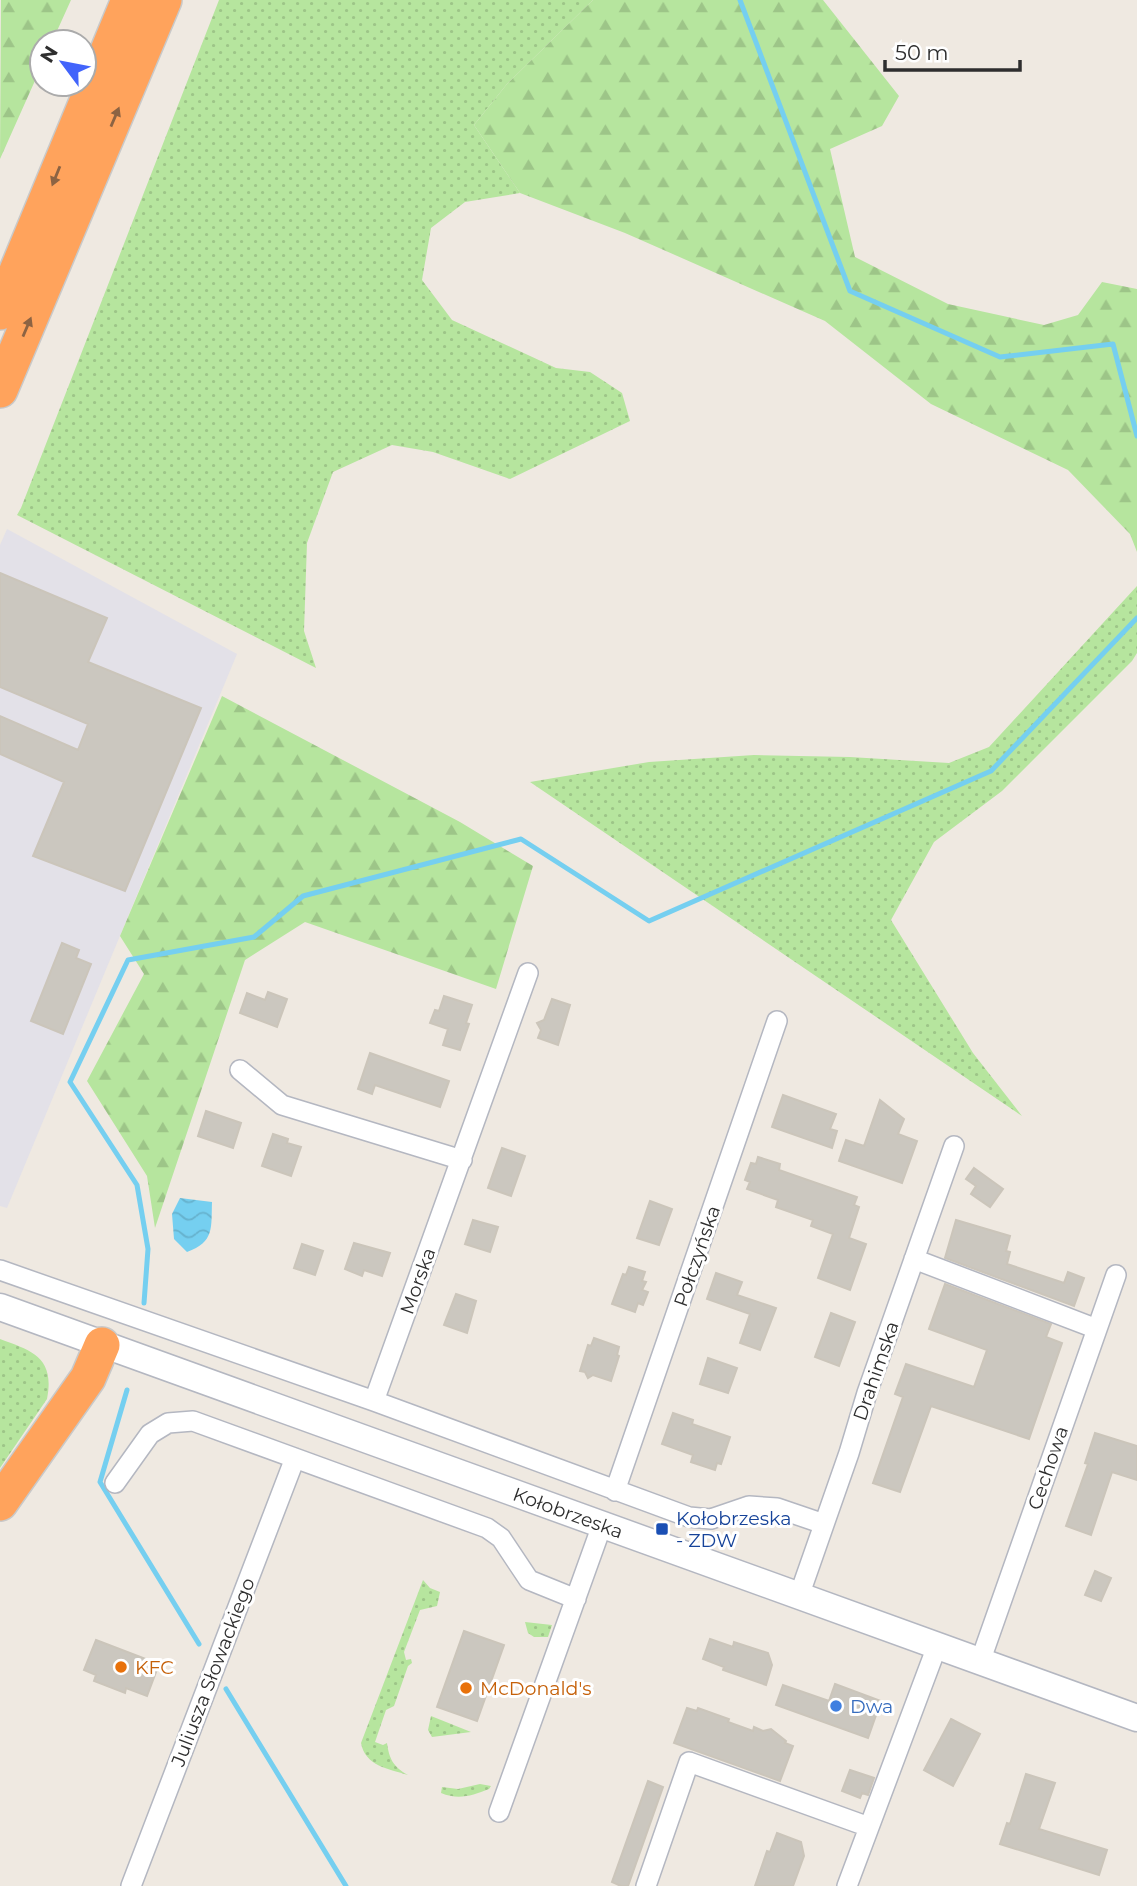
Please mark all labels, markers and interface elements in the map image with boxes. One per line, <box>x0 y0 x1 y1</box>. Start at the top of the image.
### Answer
north arrow <box>28 28 98 98</box>
scale bar <box>885 28 1020 72</box>
text: 50 m <box>895 40 949 65</box>
text: N <box>35 42 63 67</box>
one-way arrow <box>110 107 121 128</box>
one-way arrow <box>50 166 61 187</box>
one-way arrow <box>21 316 32 337</box>
street label: Połczyńska <box>669 1202 725 1310</box>
street label: Morska <box>395 1245 441 1317</box>
street label: Drahimska <box>848 1318 904 1424</box>
street label: Cechowa <box>1023 1423 1073 1513</box>
street label: Kołobrzeska <box>510 1482 626 1544</box>
place label: Kołobrzeska - ZDW <box>676 1507 791 1552</box>
marker: Kołobrzeska - ZDW <box>654 1521 670 1537</box>
street label: Juliusza Słowackiego <box>166 1574 260 1770</box>
place label: KFC <box>135 1656 174 1679</box>
marker: KFC <box>113 1659 129 1675</box>
place label: McDonald's <box>480 1677 592 1700</box>
marker: McDonald's <box>458 1680 474 1696</box>
place label: Dwa <box>850 1695 893 1718</box>
marker: Dwa <box>828 1698 844 1714</box>

